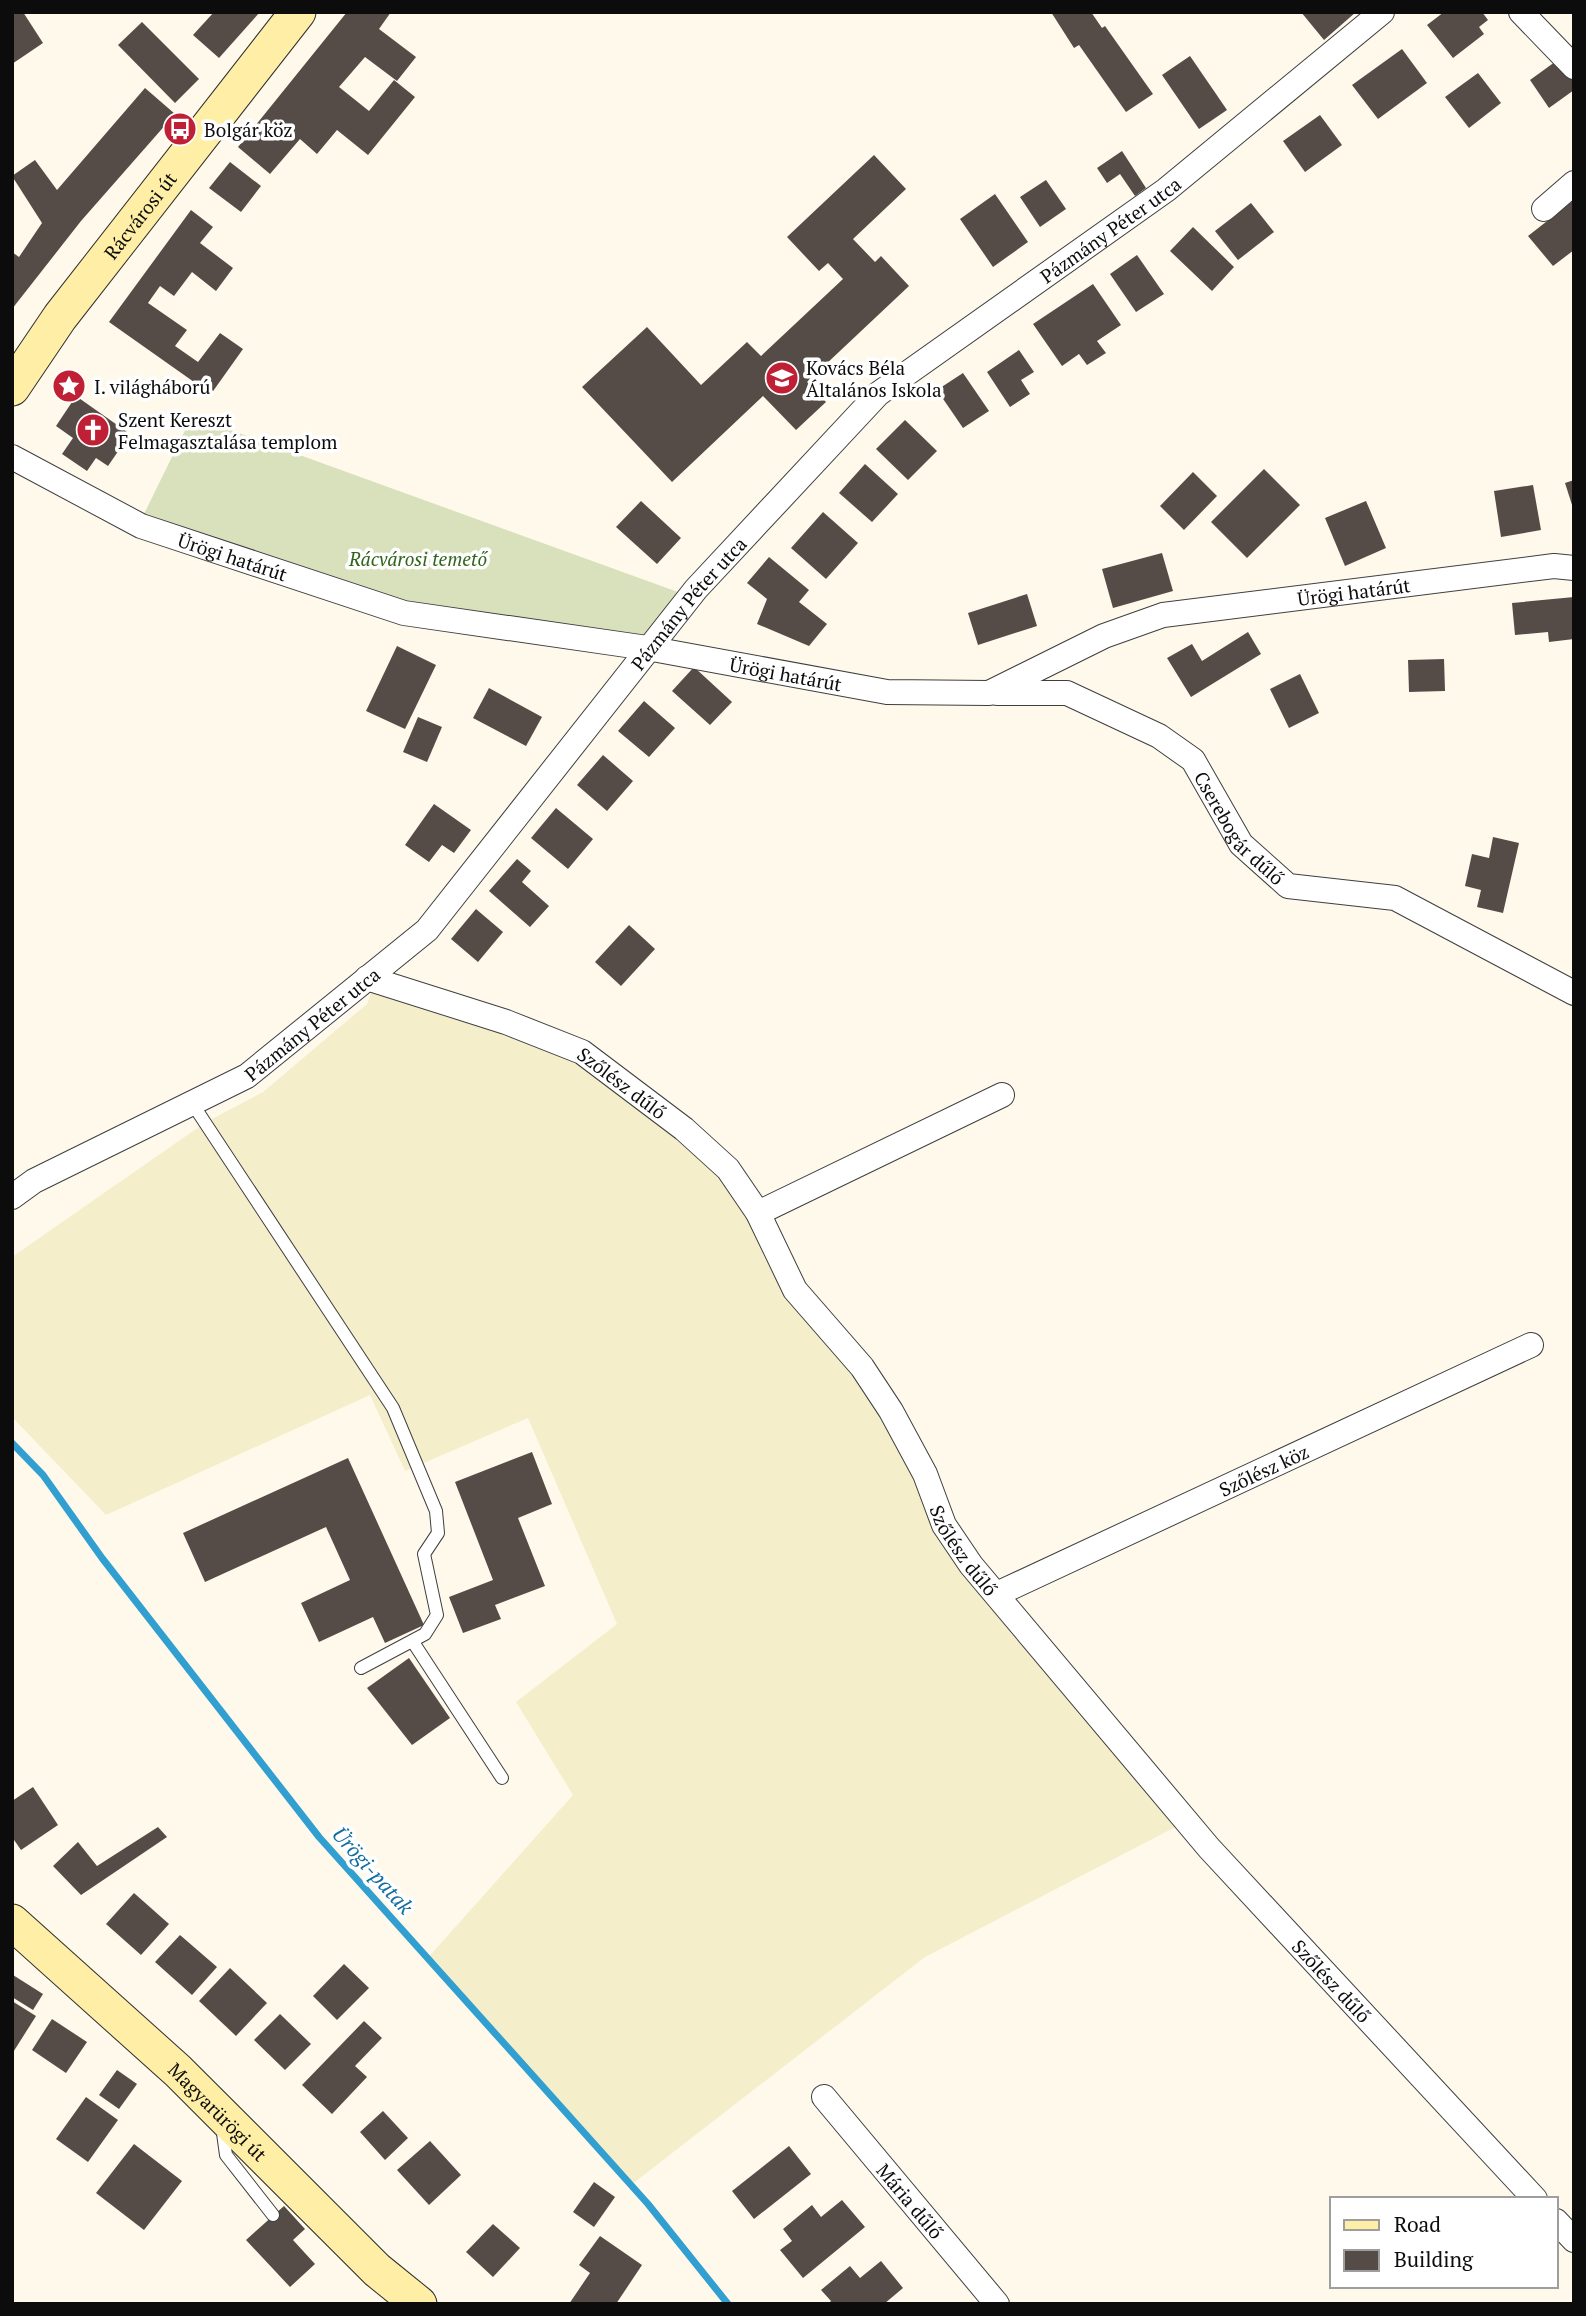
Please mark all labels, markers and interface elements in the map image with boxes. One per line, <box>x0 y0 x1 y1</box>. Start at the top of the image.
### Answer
bus stop icon: Bolgár köz <box>161 110 199 148</box>
place label: Bolgár köz <box>204 117 293 142</box>
street label: Rácvárosi út <box>98 166 181 264</box>
street label: Pázmány Péter utca <box>1035 171 1186 288</box>
place label: Kovács Béla Általános Iskola <box>806 355 942 402</box>
school or university icon: Kovács Béla Általános Iskola <box>763 359 801 397</box>
place icon: I. világháború <box>50 367 88 405</box>
place label: I. világháború <box>94 374 210 399</box>
place label: Szent Kereszt Felmagasztalása templom <box>118 407 338 454</box>
church icon: Szent Kereszt Felmagasztalása templom <box>74 411 112 449</box>
street label: Ürögi határút <box>175 527 291 586</box>
street label: Pázmány Péter utca <box>625 531 752 675</box>
park label: Rácvárosi temető <box>348 546 488 571</box>
street label: Ürögi határút <box>1296 572 1412 611</box>
street label: Ürögi határút <box>728 651 844 696</box>
street label: Cserebogár dűlő <box>1189 766 1290 890</box>
street label: Pázmány Péter utca <box>239 961 385 1086</box>
street label: Szőlész dűlő <box>573 1041 672 1124</box>
street label: Szőlész köz <box>1215 1438 1312 1501</box>
street label: Szőlész dűlő <box>925 1501 1004 1601</box>
water label: Ürögi-patak <box>326 1820 420 1920</box>
street label: Szőlész dűlő <box>1287 1933 1377 2027</box>
street label: Magyarürögi út <box>164 2057 273 2166</box>
street label: Mária dűlő <box>872 2158 949 2244</box>
legend <box>1330 2197 1558 2288</box>
text: Road <box>1394 2210 1441 2238</box>
text: Building <box>1394 2245 1474 2273</box>

